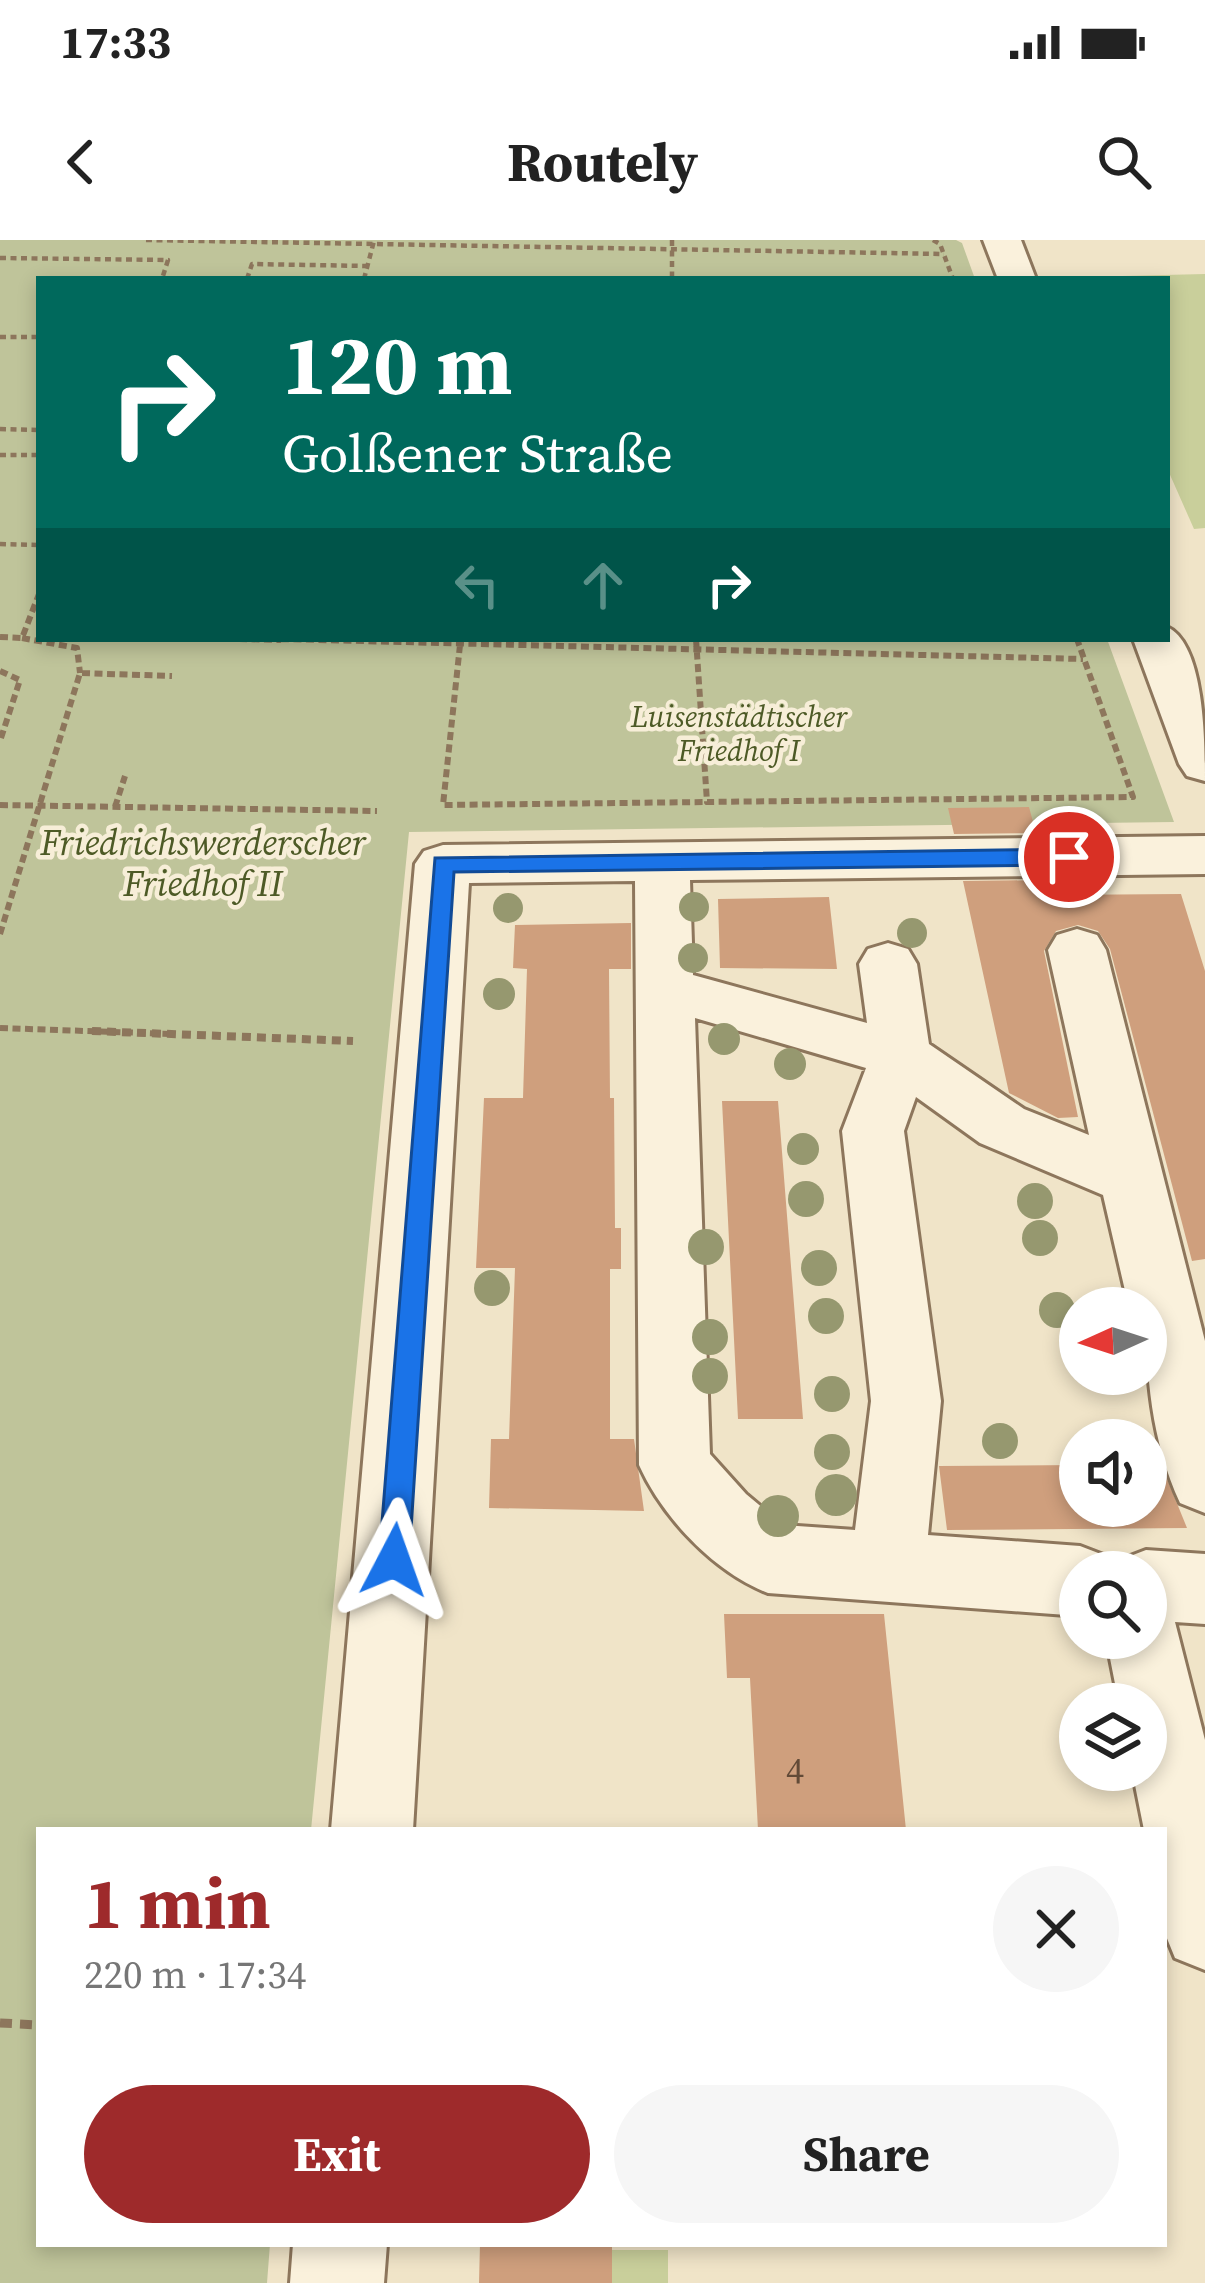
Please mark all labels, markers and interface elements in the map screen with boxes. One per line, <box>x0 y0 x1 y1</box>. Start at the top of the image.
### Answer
text: 17:33 <box>60 11 171 73</box>
text: Routely <box>507 125 698 199</box>
icon: back <box>48 129 114 195</box>
icon: search <box>1091 129 1157 195</box>
text: 120 m <box>282 307 513 422</box>
icon: right <box>84 324 240 480</box>
text: Golßener Straße <box>282 416 673 490</box>
icon: left <box>444 552 510 618</box>
icon: ahead <box>570 552 636 618</box>
icon: right <box>696 552 762 618</box>
park label: Luisenstädtischer Friedhof I <box>630 696 848 771</box>
pin <box>1018 806 1120 908</box>
park label: Friedrichswerderscher Friedhof II <box>39 818 367 908</box>
icon: arrive <box>1036 824 1102 890</box>
north arrow <box>1059 1287 1167 1395</box>
map controls <box>1059 1287 1167 1791</box>
button: sound <box>1059 1419 1167 1527</box>
position arrow <box>331 1497 457 1623</box>
button: search <box>1059 1551 1167 1659</box>
button: layers <box>1059 1683 1167 1791</box>
house number: 4 <box>786 1746 804 1795</box>
text: 1 min <box>84 1853 271 1952</box>
button: close <box>993 1866 1119 1992</box>
text: 220 m · 17:34 <box>84 1948 306 2001</box>
button: Exit <box>84 2085 590 2223</box>
button: Share <box>614 2085 1119 2223</box>

